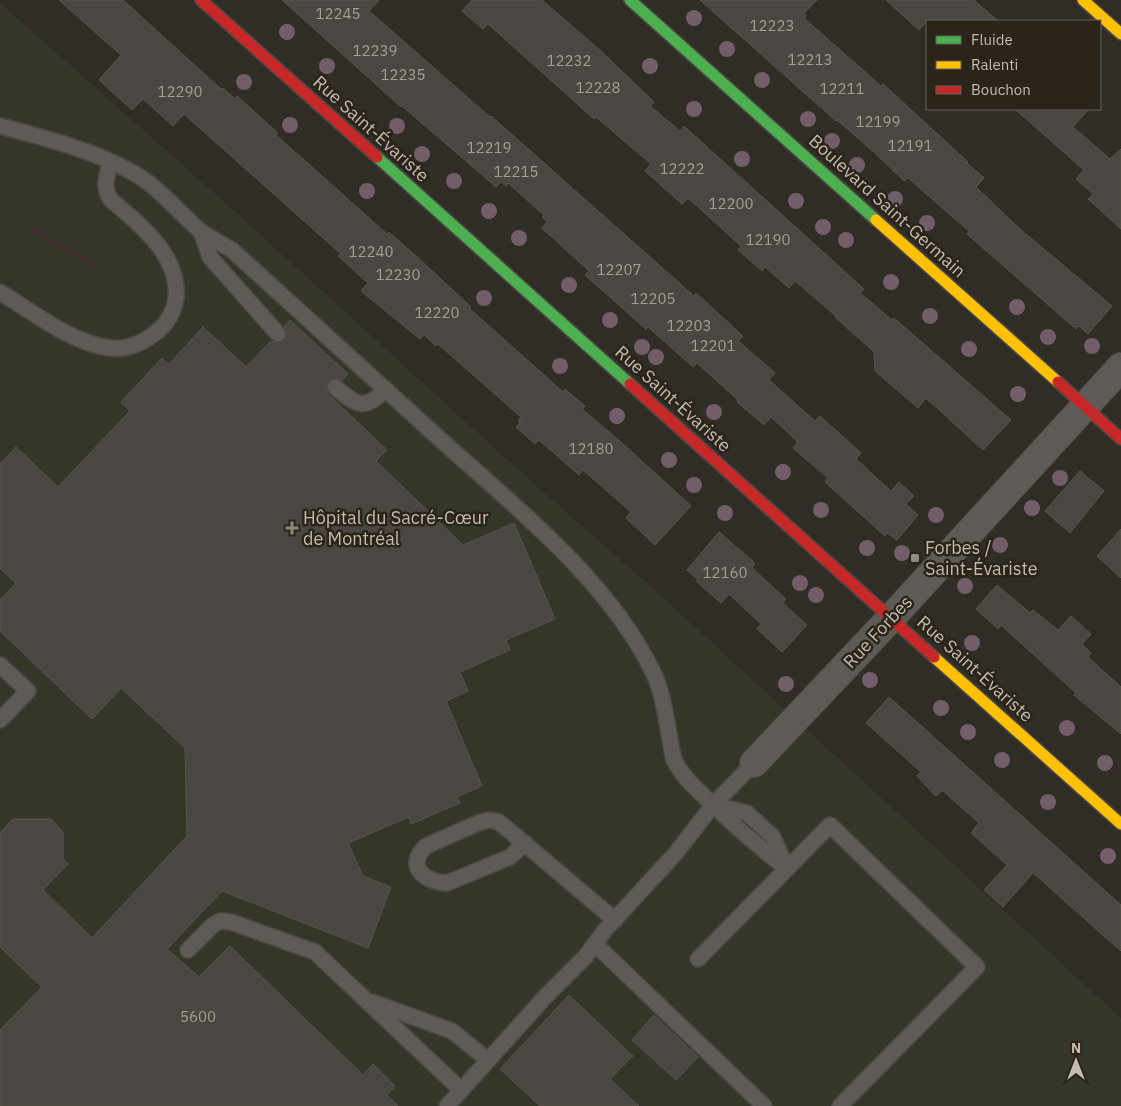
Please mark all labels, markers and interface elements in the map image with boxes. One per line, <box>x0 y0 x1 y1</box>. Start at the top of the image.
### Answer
house number: 12245 <box>315 4 361 23</box>
house number: 12223 <box>749 16 795 35</box>
legend <box>926 20 1101 110</box>
text: Fluide <box>971 30 1013 49</box>
house number: 12239 <box>352 41 398 60</box>
house number: 12213 <box>787 50 833 69</box>
house number: 12232 <box>546 51 592 70</box>
text: Ralenti <box>971 55 1018 74</box>
house number: 12235 <box>380 65 426 84</box>
street label: Rue Saint-Évariste <box>308 70 434 187</box>
house number: 12228 <box>575 78 621 97</box>
house number: 12211 <box>819 79 865 98</box>
text: Bouchon <box>971 80 1031 99</box>
house number: 12290 <box>157 82 203 101</box>
house number: 12199 <box>855 112 901 131</box>
street label: Boulevard Saint-Germain <box>804 129 971 282</box>
house number: 12191 <box>887 136 933 155</box>
house number: 12219 <box>466 138 512 157</box>
house number: 12222 <box>659 159 705 178</box>
house number: 12215 <box>493 162 539 181</box>
house number: 12200 <box>708 194 754 213</box>
house number: 12190 <box>745 230 791 249</box>
house number: 12240 <box>348 242 394 261</box>
house number: 12207 <box>596 260 642 279</box>
house number: 12230 <box>375 265 421 284</box>
house number: 12205 <box>630 289 676 308</box>
house number: 12220 <box>414 303 460 322</box>
house number: 12203 <box>666 316 712 335</box>
house number: 12201 <box>690 336 736 355</box>
street label: Rue Saint-Évariste <box>610 340 736 457</box>
house number: 12180 <box>568 439 614 458</box>
place label: Hôpital du Sacré-Cœur de Montréal <box>303 506 489 550</box>
marker: Hôpital du Sacré-Cœur de Montréal <box>285 521 299 535</box>
place label: Forbes / Saint-Évariste <box>925 536 1038 580</box>
marker: Forbes / Saint-Évariste <box>909 552 921 564</box>
house number: 12160 <box>702 563 748 582</box>
street label: Rue Forbes <box>838 590 917 673</box>
street label: Rue Saint-Évariste <box>912 610 1038 727</box>
house number: 5600 <box>180 1007 216 1026</box>
north arrow <box>1051 1036 1101 1086</box>
text: N <box>1071 1039 1081 1057</box>

